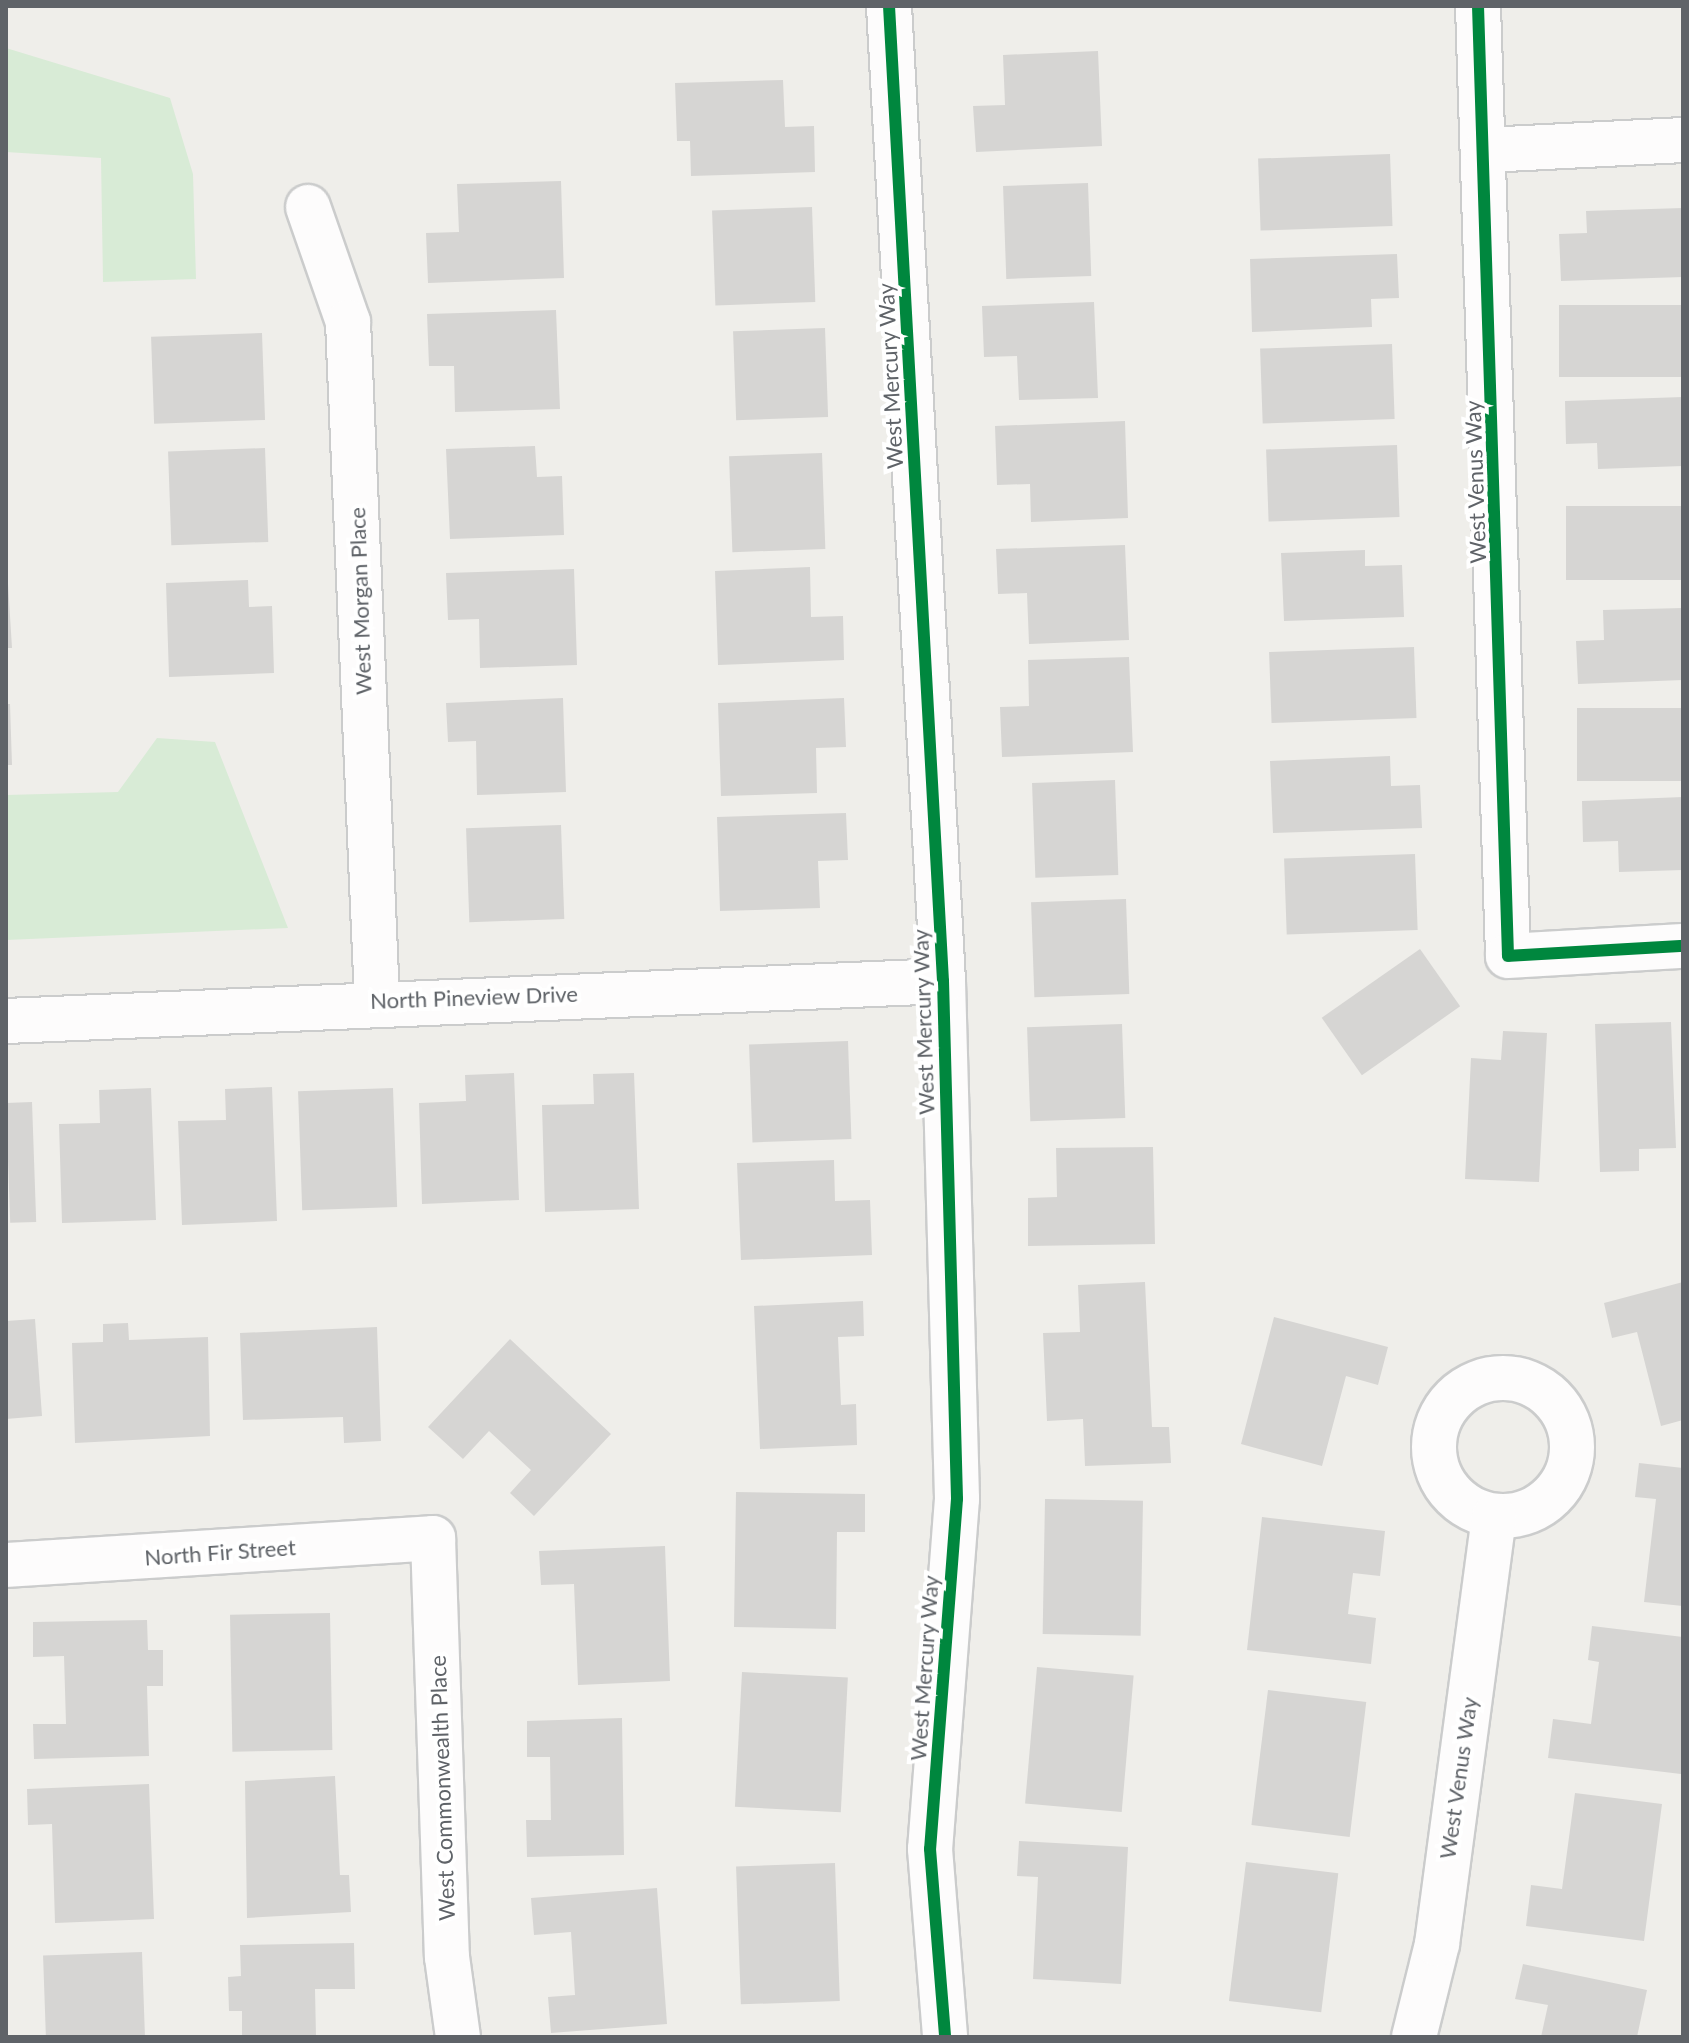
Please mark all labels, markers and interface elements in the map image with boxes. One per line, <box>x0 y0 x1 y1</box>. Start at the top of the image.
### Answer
street label: West Mercury Way <box>872 282 908 470</box>
street label: West Venus Way <box>1459 399 1491 565</box>
street label: West Morgan Place <box>344 507 376 695</box>
street label: West Mercury Way <box>907 928 939 1116</box>
street label: North Pineview Drive <box>369 980 579 1014</box>
street label: North Fir Street <box>143 1534 297 1570</box>
street label: West Mercury Way <box>904 1574 944 1762</box>
street label: West Commonwealth Place <box>424 1655 460 1921</box>
street label: West Venus Way <box>1433 1695 1483 1861</box>

